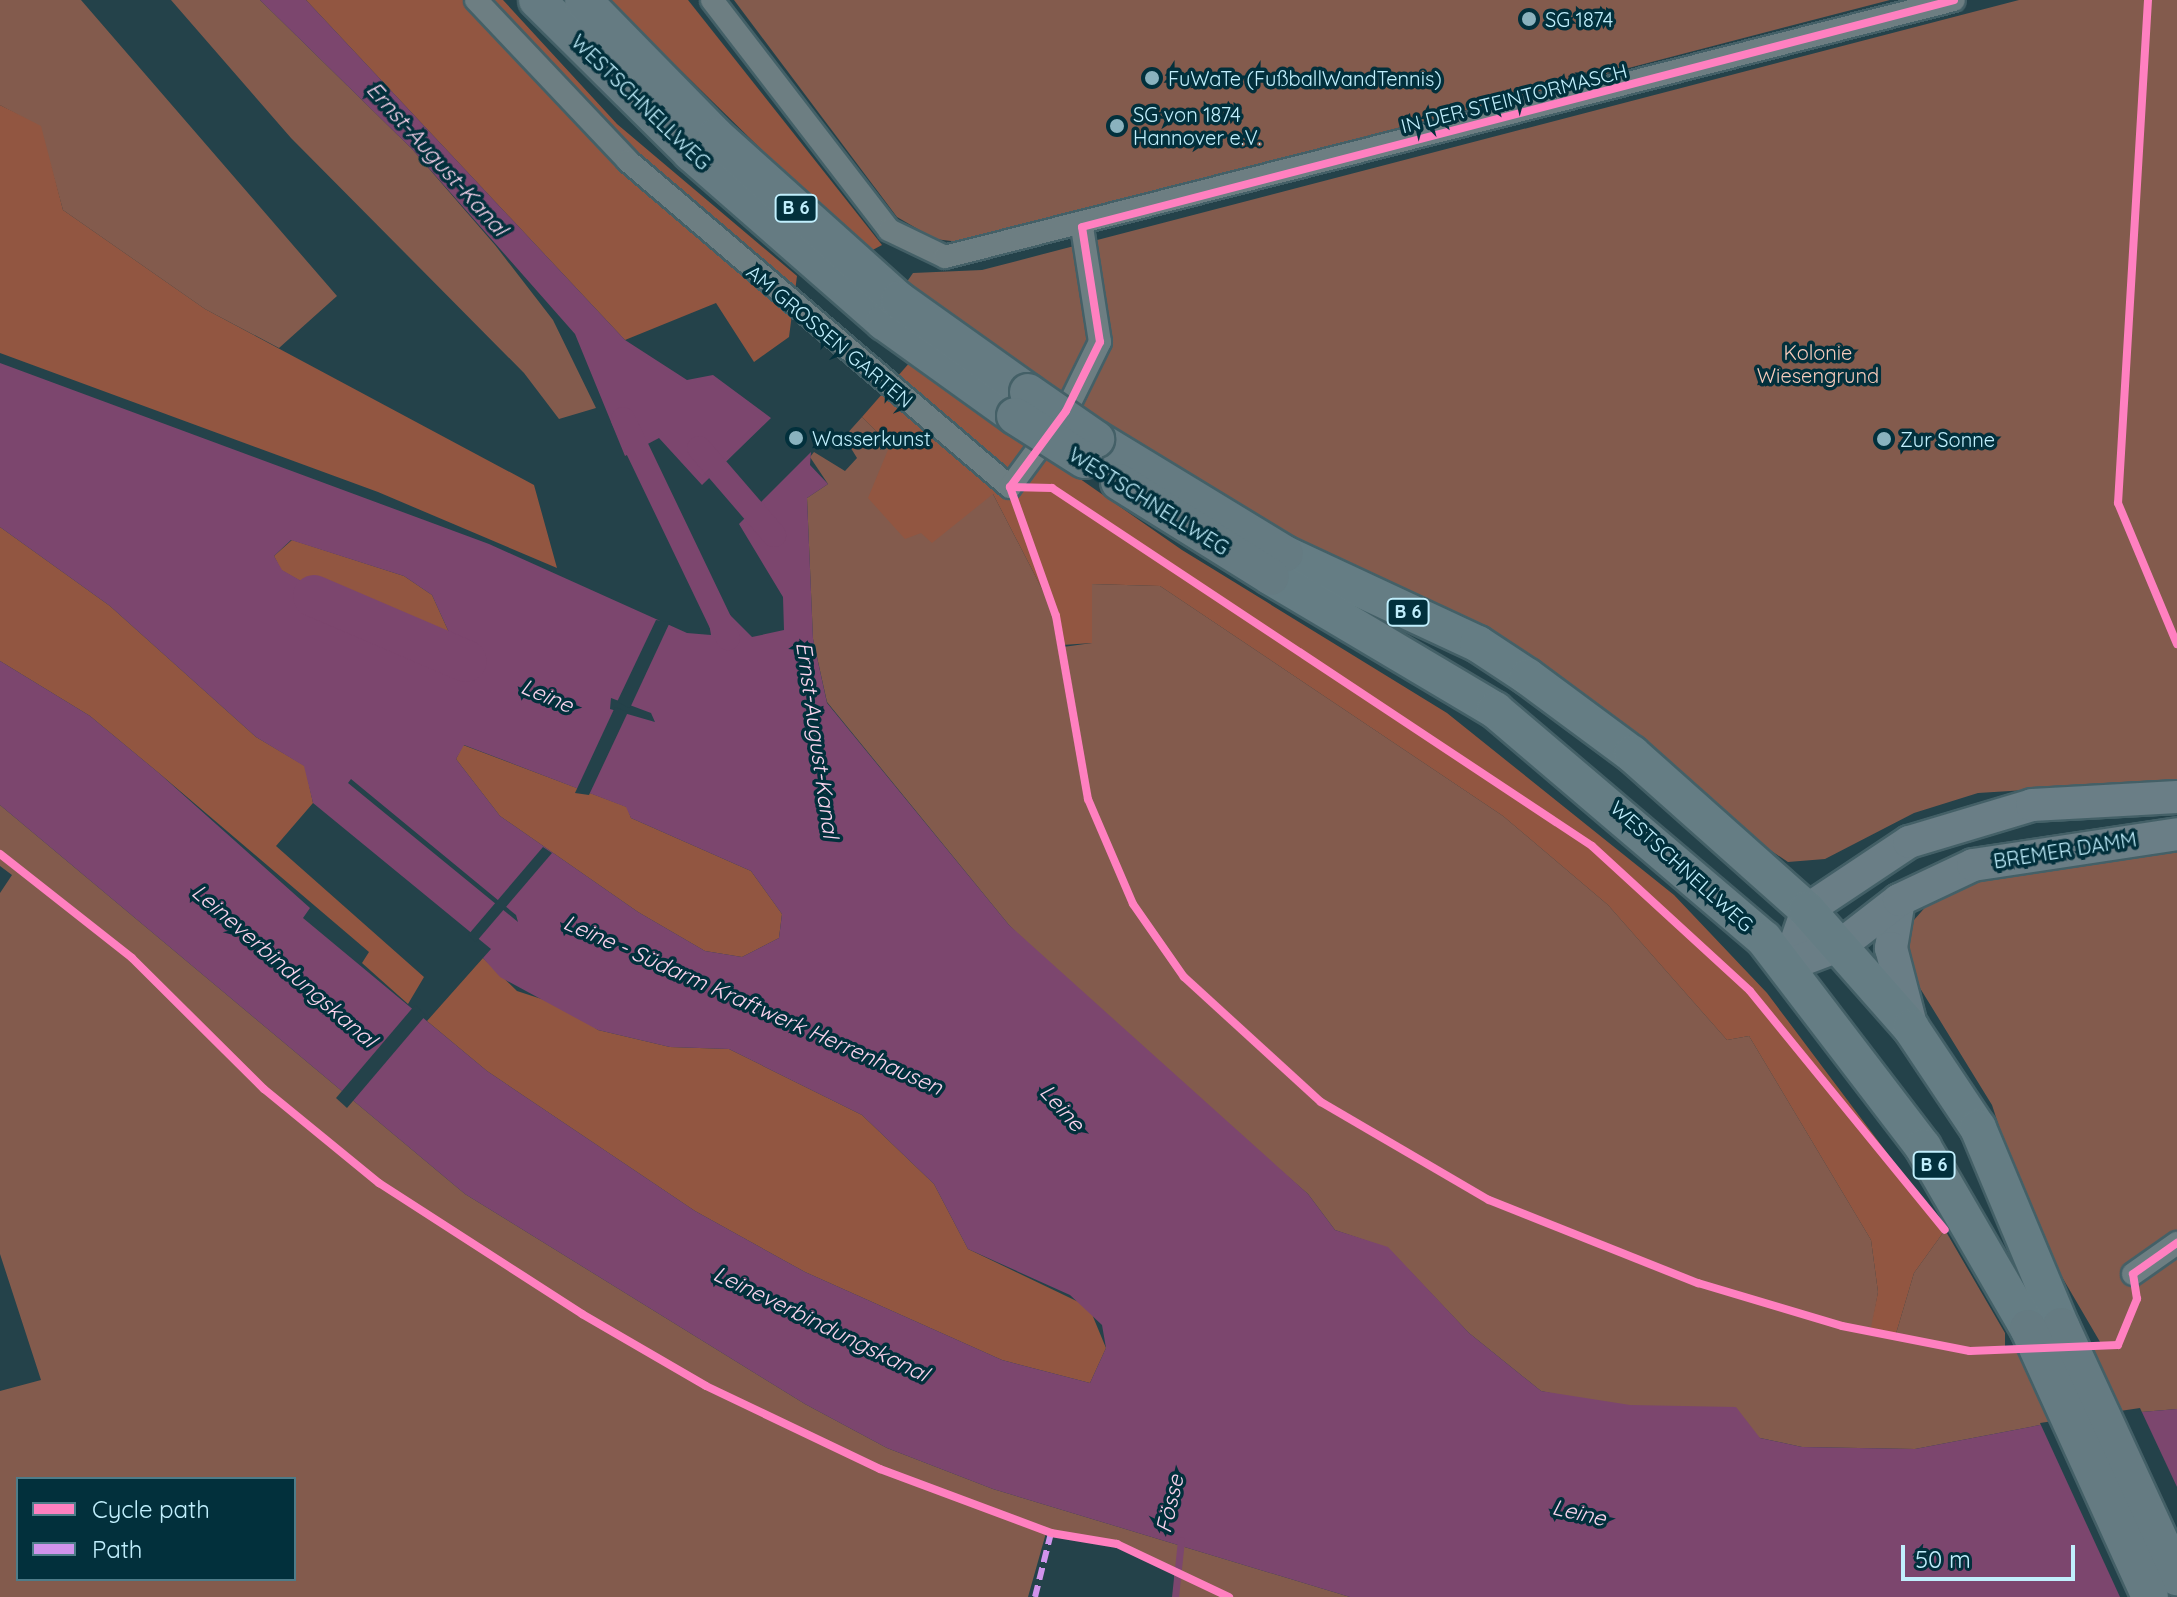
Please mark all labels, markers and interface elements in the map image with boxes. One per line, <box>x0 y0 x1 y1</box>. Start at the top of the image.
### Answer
place label: SG 1874 <box>1545 7 1613 31</box>
marker: SG 1874 <box>1520 10 1538 28</box>
street label: WESTSCHNELLWEG <box>567 30 715 174</box>
street label: IN DER STEINTORMASCH <box>1398 58 1630 138</box>
place label: FuWaTe (FußballWandTennis) <box>1168 66 1442 90</box>
marker: FuWaTe (FußballWandTennis) <box>1143 69 1161 87</box>
water label: Ernst-August-Kanal <box>361 77 513 241</box>
place label: SG von 1874 Hannover e.V. <box>1133 102 1261 149</box>
marker: SG von 1874 Hannover e.V. <box>1108 117 1126 135</box>
road number: B 6 <box>774 194 818 222</box>
street label: AM GROSSEN GARTEN <box>742 260 918 412</box>
park label: Kolonie Wiesengrund <box>1757 340 1879 387</box>
place label: Wasserkunst <box>812 426 931 450</box>
place label: Zur Sonne <box>1900 427 1995 451</box>
marker: Wasserkunst <box>787 429 805 447</box>
marker: Zur Sonne <box>1875 430 1893 448</box>
street label: WESTSCHNELLWEG <box>1065 442 1233 560</box>
road number: B 6 <box>1386 598 1430 626</box>
water label: Ernst-August-Kanal <box>790 640 844 840</box>
water label: Leine <box>517 673 577 719</box>
street label: WESTSCHNELLWEG <box>1606 796 1758 936</box>
street label: BREMER DAMM <box>1992 827 2138 873</box>
water label: Leineverbindungskanal <box>186 879 382 1053</box>
water label: Leine - Südarm Kraftwerk Herrenhausen <box>559 909 947 1101</box>
water label: Leine <box>1034 1079 1090 1137</box>
road number: B 6 <box>1912 1151 1956 1179</box>
water label: Leineverbindungskanal <box>709 1260 933 1388</box>
water label: Fösse <box>1151 1472 1189 1536</box>
legend <box>16 1477 296 1581</box>
text: Cycle path <box>92 1494 210 1524</box>
water label: Leine <box>1550 1494 1608 1532</box>
scale bar <box>1905 1529 2079 1579</box>
text: Path <box>92 1534 143 1564</box>
text: 50 m <box>1915 1544 1971 1574</box>

